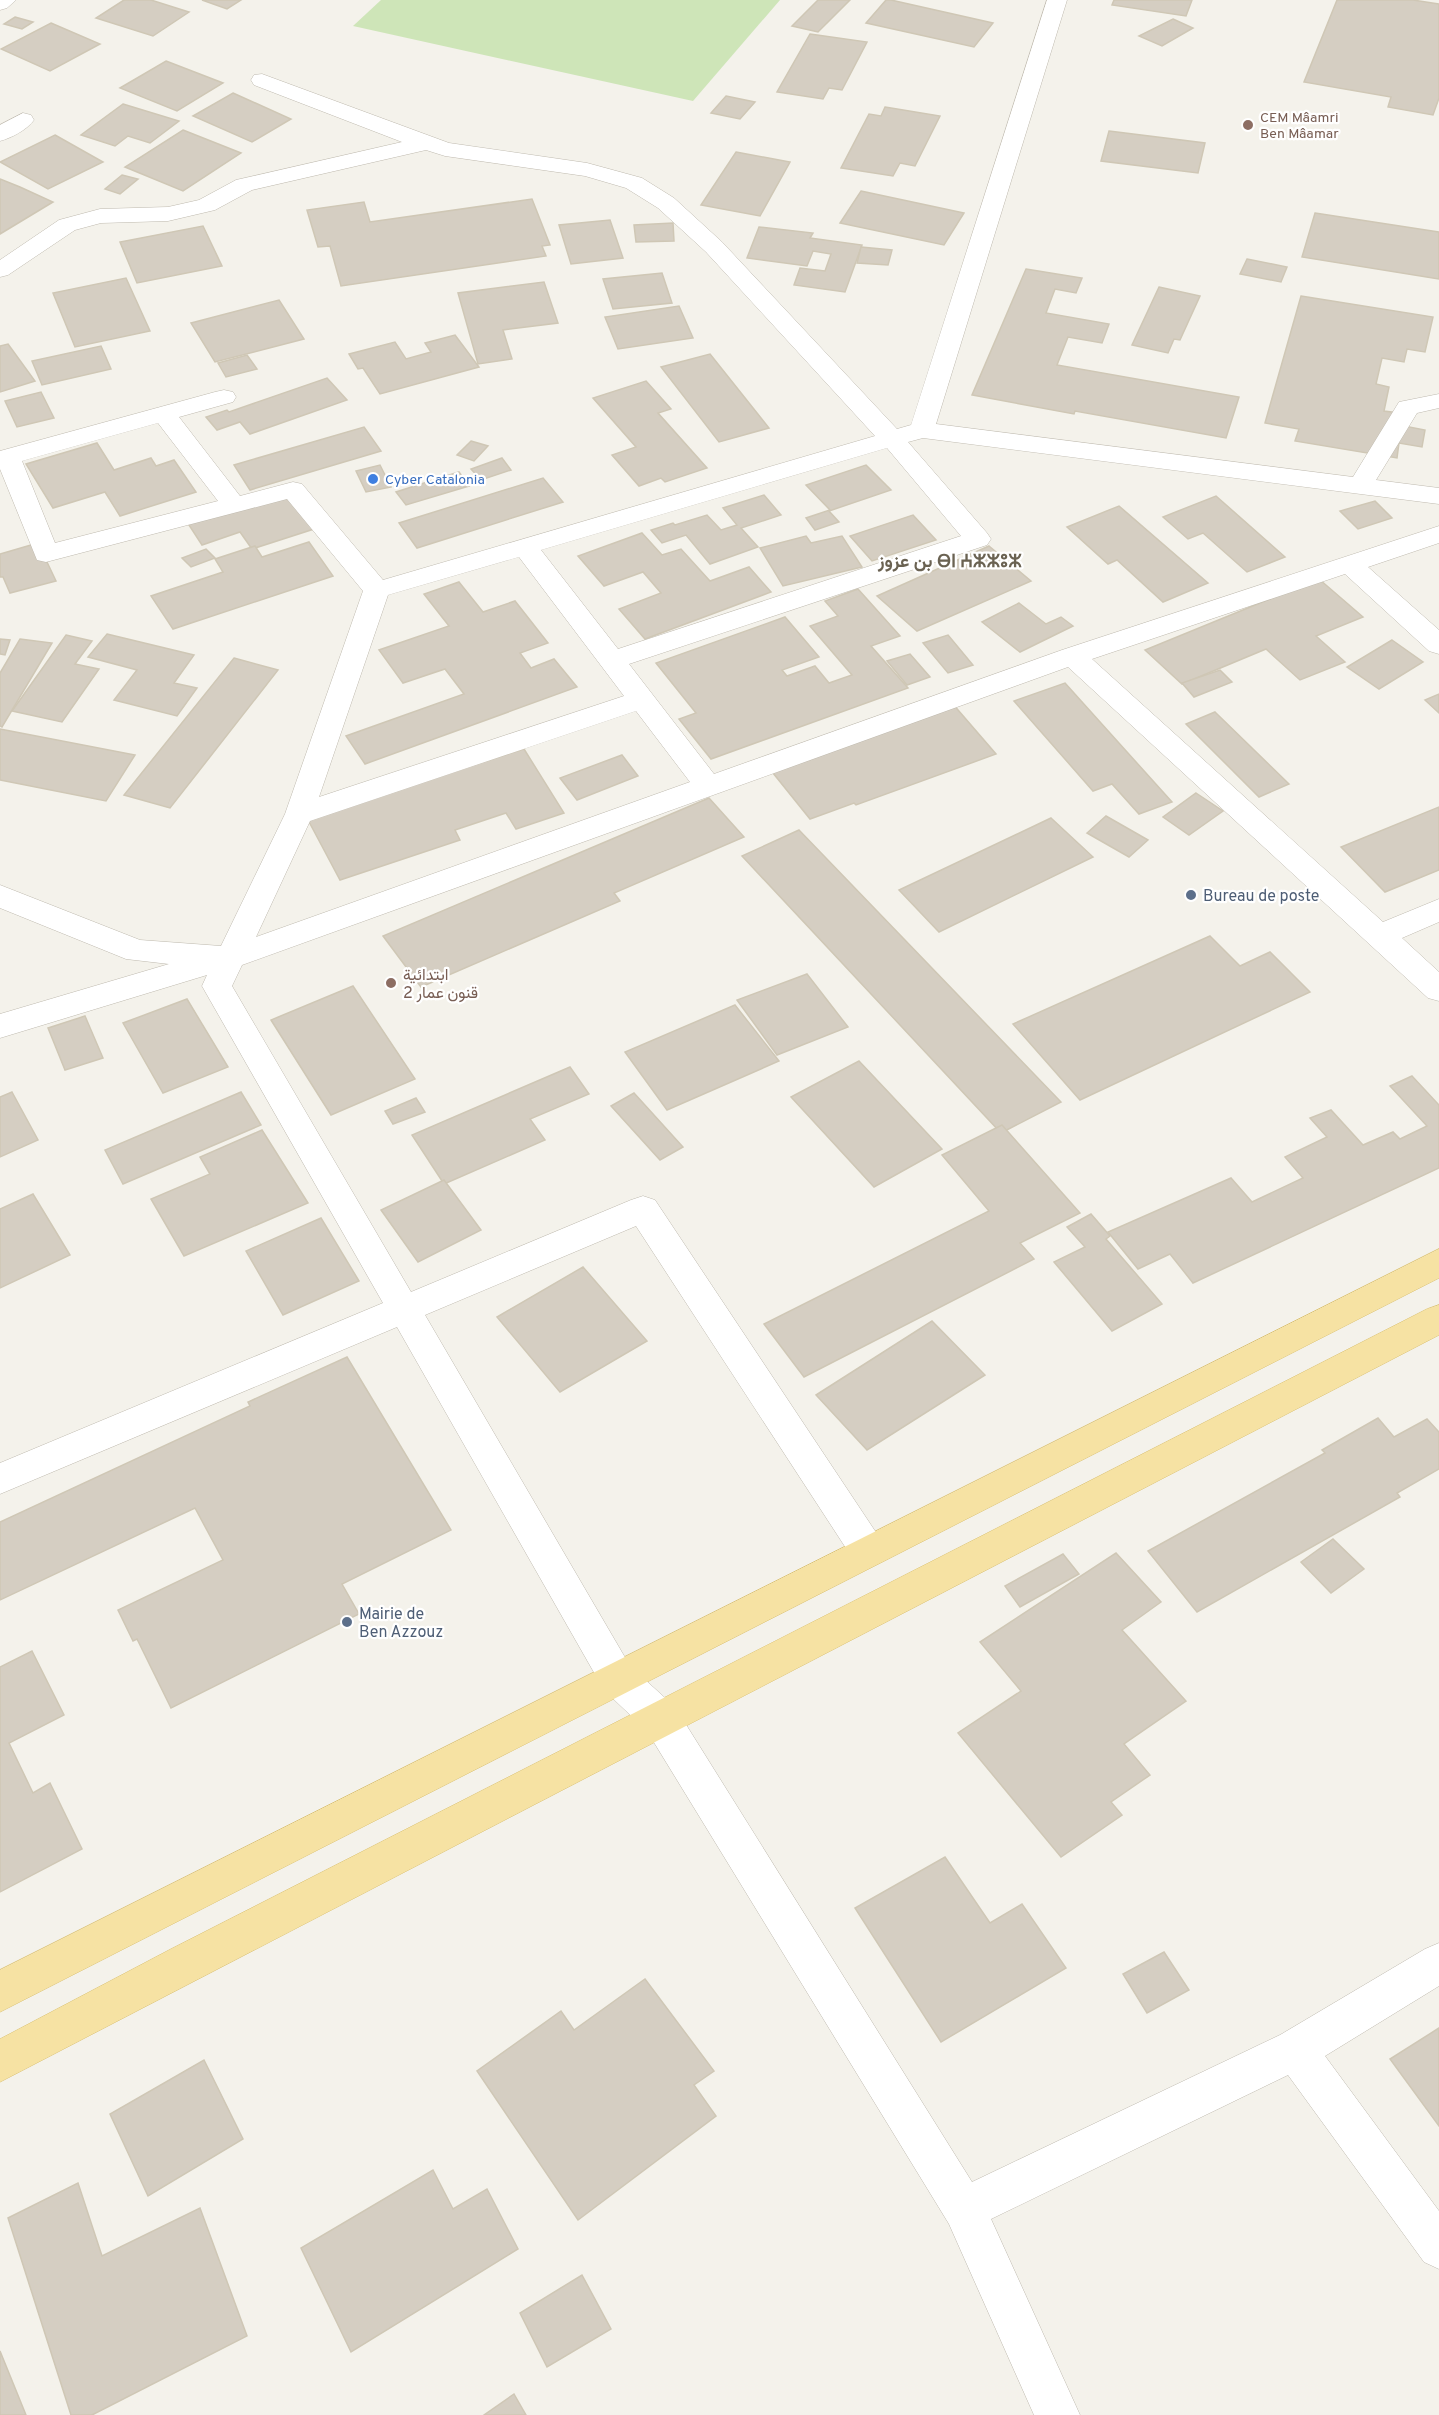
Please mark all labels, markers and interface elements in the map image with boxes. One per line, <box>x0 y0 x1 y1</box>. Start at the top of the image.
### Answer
place label: CEM Mâamri Ben Mâamar <box>1260 110 1339 143</box>
marker: CEM Mâamri Ben Mâamar <box>1241 118 1255 132</box>
marker: Cyber Catalonia <box>366 472 380 486</box>
place label: Cyber Catalonia <box>385 472 485 489</box>
district label: بن عزوز ⴱⵏ ⵄⵣⵣⵓⵣ <box>877 551 1022 574</box>
place label: Bureau de poste <box>1203 887 1319 907</box>
marker: Bureau de poste <box>1184 888 1198 902</box>
place label: ابتدائية قنون عمار 2 <box>403 966 478 1004</box>
marker: ابتدائية قنون عمار 2 <box>384 976 398 990</box>
place label: Mairie de Ben Azzouz <box>359 1605 443 1643</box>
marker: Mairie de Ben Azzouz <box>340 1615 354 1629</box>

